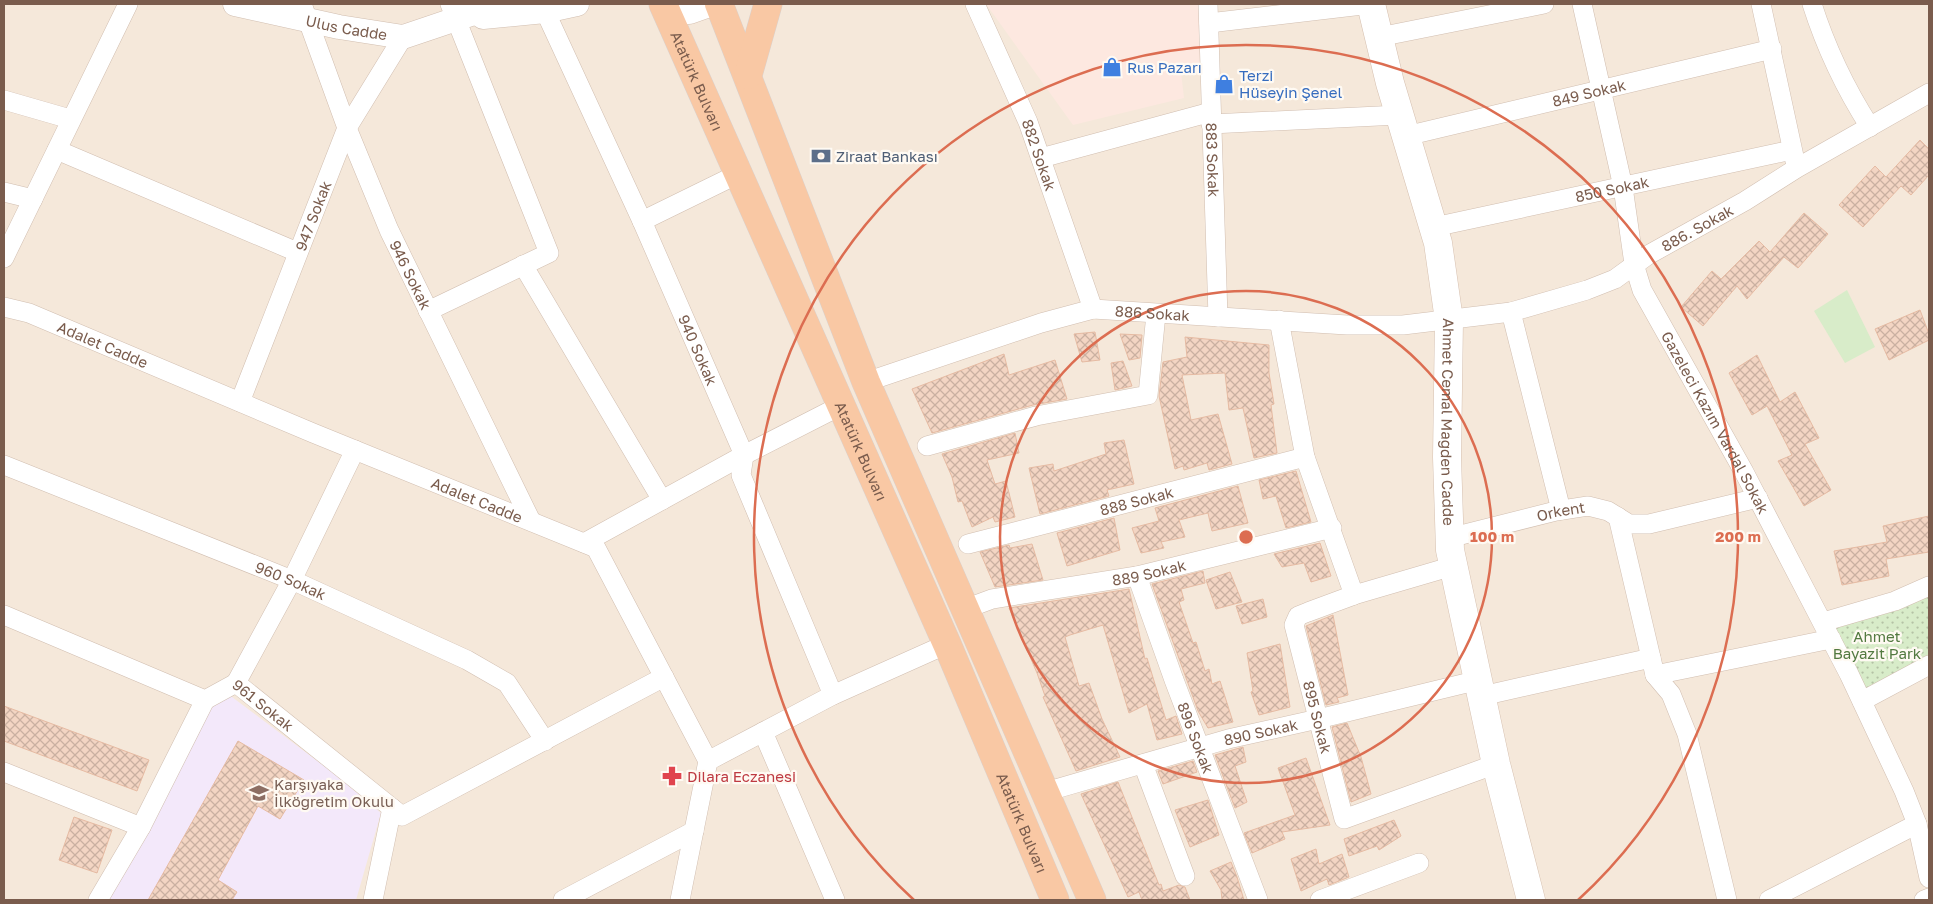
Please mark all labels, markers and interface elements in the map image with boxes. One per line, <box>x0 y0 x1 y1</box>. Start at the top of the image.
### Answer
street label: Ulus Cadde <box>304 11 389 43</box>
street label: Atatürk Bulvarı <box>667 28 727 133</box>
shop icon: Rus Pazarı <box>1101 56 1123 78</box>
place label: Rus Pazarı <box>1127 58 1202 76</box>
place label: Terzi Hüseyin Şenel <box>1239 66 1342 101</box>
shop icon: Terzi Hüseyin Şenel <box>1213 73 1235 95</box>
street label: 849 Sokak <box>1550 75 1628 110</box>
street label: 882 Sokak <box>1019 116 1060 193</box>
street label: 883 Sokak <box>1203 122 1223 198</box>
bank icon: Ziraat Bankası <box>810 145 832 167</box>
place label: Ziraat Bankası <box>836 147 938 165</box>
street label: 850 Sokak <box>1573 172 1651 205</box>
street label: 947 Sokak <box>291 178 335 253</box>
street label: 886. Sokak <box>1658 200 1737 255</box>
street label: 946 Sokak <box>386 237 436 313</box>
street label: 886 Sokak <box>1114 301 1191 324</box>
street label: 940 Sokak <box>675 312 722 389</box>
street label: Adalet Cadde <box>55 317 151 371</box>
street label: Ahmet Cemal Mağden Cadde <box>1438 318 1458 526</box>
street label: Gazeleci Kazım Vardal Sokak <box>1658 328 1773 517</box>
street label: Atatürk Bulvarı <box>831 398 891 504</box>
street label: Adalet Cadde <box>429 473 525 526</box>
street label: 888 Sokak <box>1098 482 1176 519</box>
street label: Orkent <box>1535 498 1586 525</box>
text: 100 m <box>1470 527 1514 545</box>
text: 200 m <box>1715 527 1761 545</box>
centre of rings <box>1237 528 1255 546</box>
street label: 889 Sokak <box>1111 555 1188 589</box>
street label: 960 Sokak <box>253 557 329 604</box>
park label: Ahmet Bayazit Park <box>1833 627 1922 662</box>
street label: 961 Sokak <box>229 675 298 735</box>
street label: 895 Sokak <box>1300 679 1336 756</box>
street label: 896 Sokak <box>1174 699 1218 776</box>
street label: 890 Sokak <box>1222 715 1300 749</box>
pharmacy icon: Dilara Eczanesi <box>661 765 683 787</box>
place label: Dilara Eczanesi <box>687 767 796 785</box>
street label: Atatürk Bulvarı <box>993 770 1051 875</box>
place label: Karşıyaka İlköğretim Okulu <box>274 775 394 810</box>
school or university icon: Karşıyaka İlköğretim Okulu <box>248 782 270 804</box>

